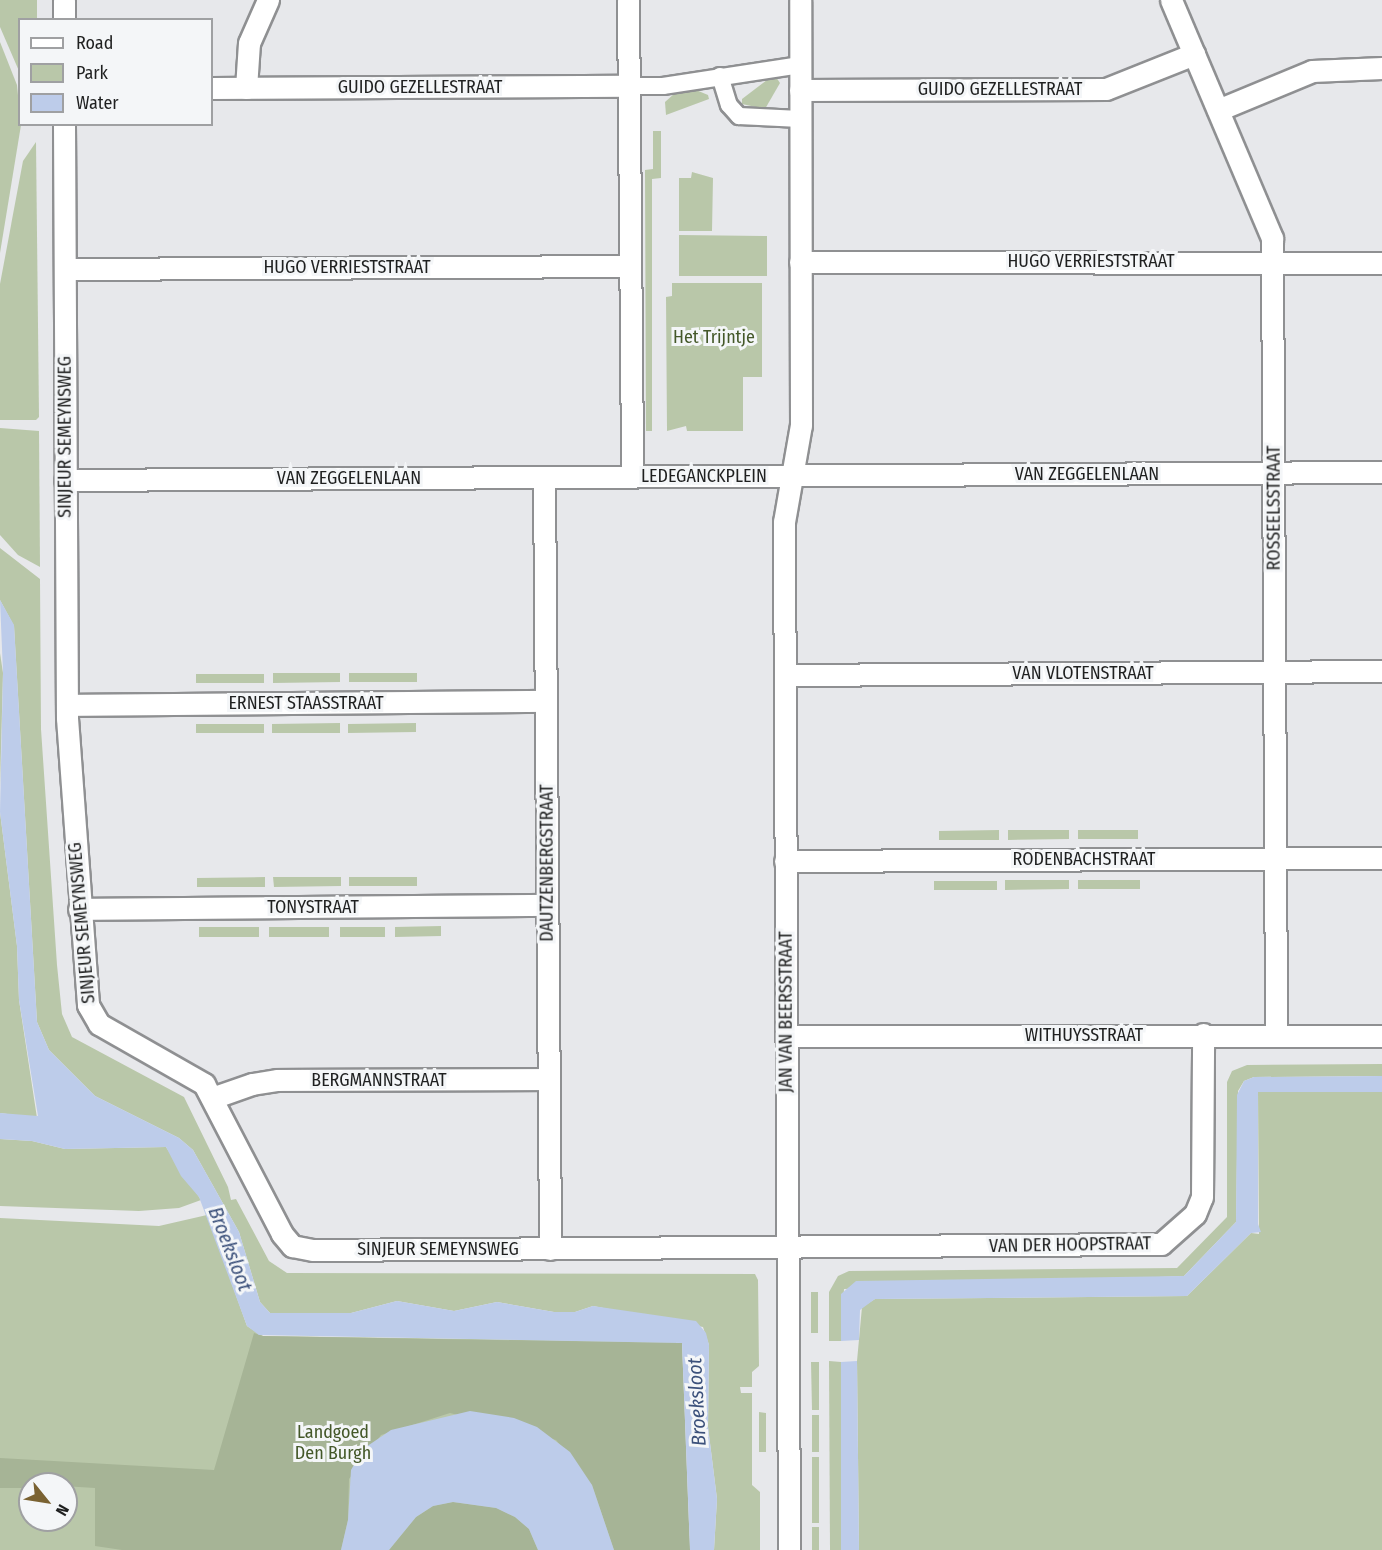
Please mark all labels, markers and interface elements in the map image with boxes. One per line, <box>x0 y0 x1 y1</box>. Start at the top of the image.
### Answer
legend <box>18 18 213 126</box>
text: Road <box>76 32 113 54</box>
text: Park <box>76 62 108 84</box>
street label: GUIDO GEZELLESTRAAT <box>338 76 502 98</box>
street label: GUIDO GEZELLESTRAAT <box>918 78 1082 100</box>
text: Water <box>76 92 119 114</box>
street label: HUGO VERRIESTSTRAAT <box>1007 250 1175 272</box>
street label: HUGO VERRIESTSTRAAT <box>263 256 431 278</box>
park label: Het Trijntje <box>673 326 755 348</box>
street label: SINJEUR SEMEYNSWEG <box>54 356 76 518</box>
street label: ROSSEELSSTRAAT <box>1263 446 1285 570</box>
street label: VAN ZEGGELENLAAN <box>1015 463 1159 485</box>
street label: LEDEGANCKPLEIN <box>641 465 767 487</box>
street label: VAN ZEGGELENLAAN <box>277 467 421 489</box>
street label: VAN VLOTENSTRAAT <box>1012 662 1154 684</box>
street label: ERNEST STAASSTRAAT <box>228 692 384 714</box>
street label: DAUTZENBERGSTRAAT <box>536 784 558 942</box>
street label: SINJEUR SEMEYNSWEG <box>64 842 100 1004</box>
street label: RODENBACHSTRAAT <box>1013 848 1155 870</box>
street label: TONYSTRAAT <box>267 896 359 918</box>
street label: JAN VAN BEERSSTRAAT <box>775 931 797 1093</box>
street label: WITHUYSSTRAAT <box>1025 1024 1143 1046</box>
street label: BERGMANNSTRAAT <box>311 1069 447 1091</box>
water label: Broeksloot <box>203 1203 257 1295</box>
street label: VAN DER HOOPSTRAAT <box>989 1233 1151 1257</box>
street label: SINJEUR SEMEYNSWEG <box>357 1238 519 1260</box>
water label: Broeksloot <box>683 1357 711 1447</box>
park label: Landgoed Den Burgh <box>295 1422 371 1464</box>
north arrow <box>18 1472 78 1532</box>
text: N <box>52 1501 73 1519</box>

